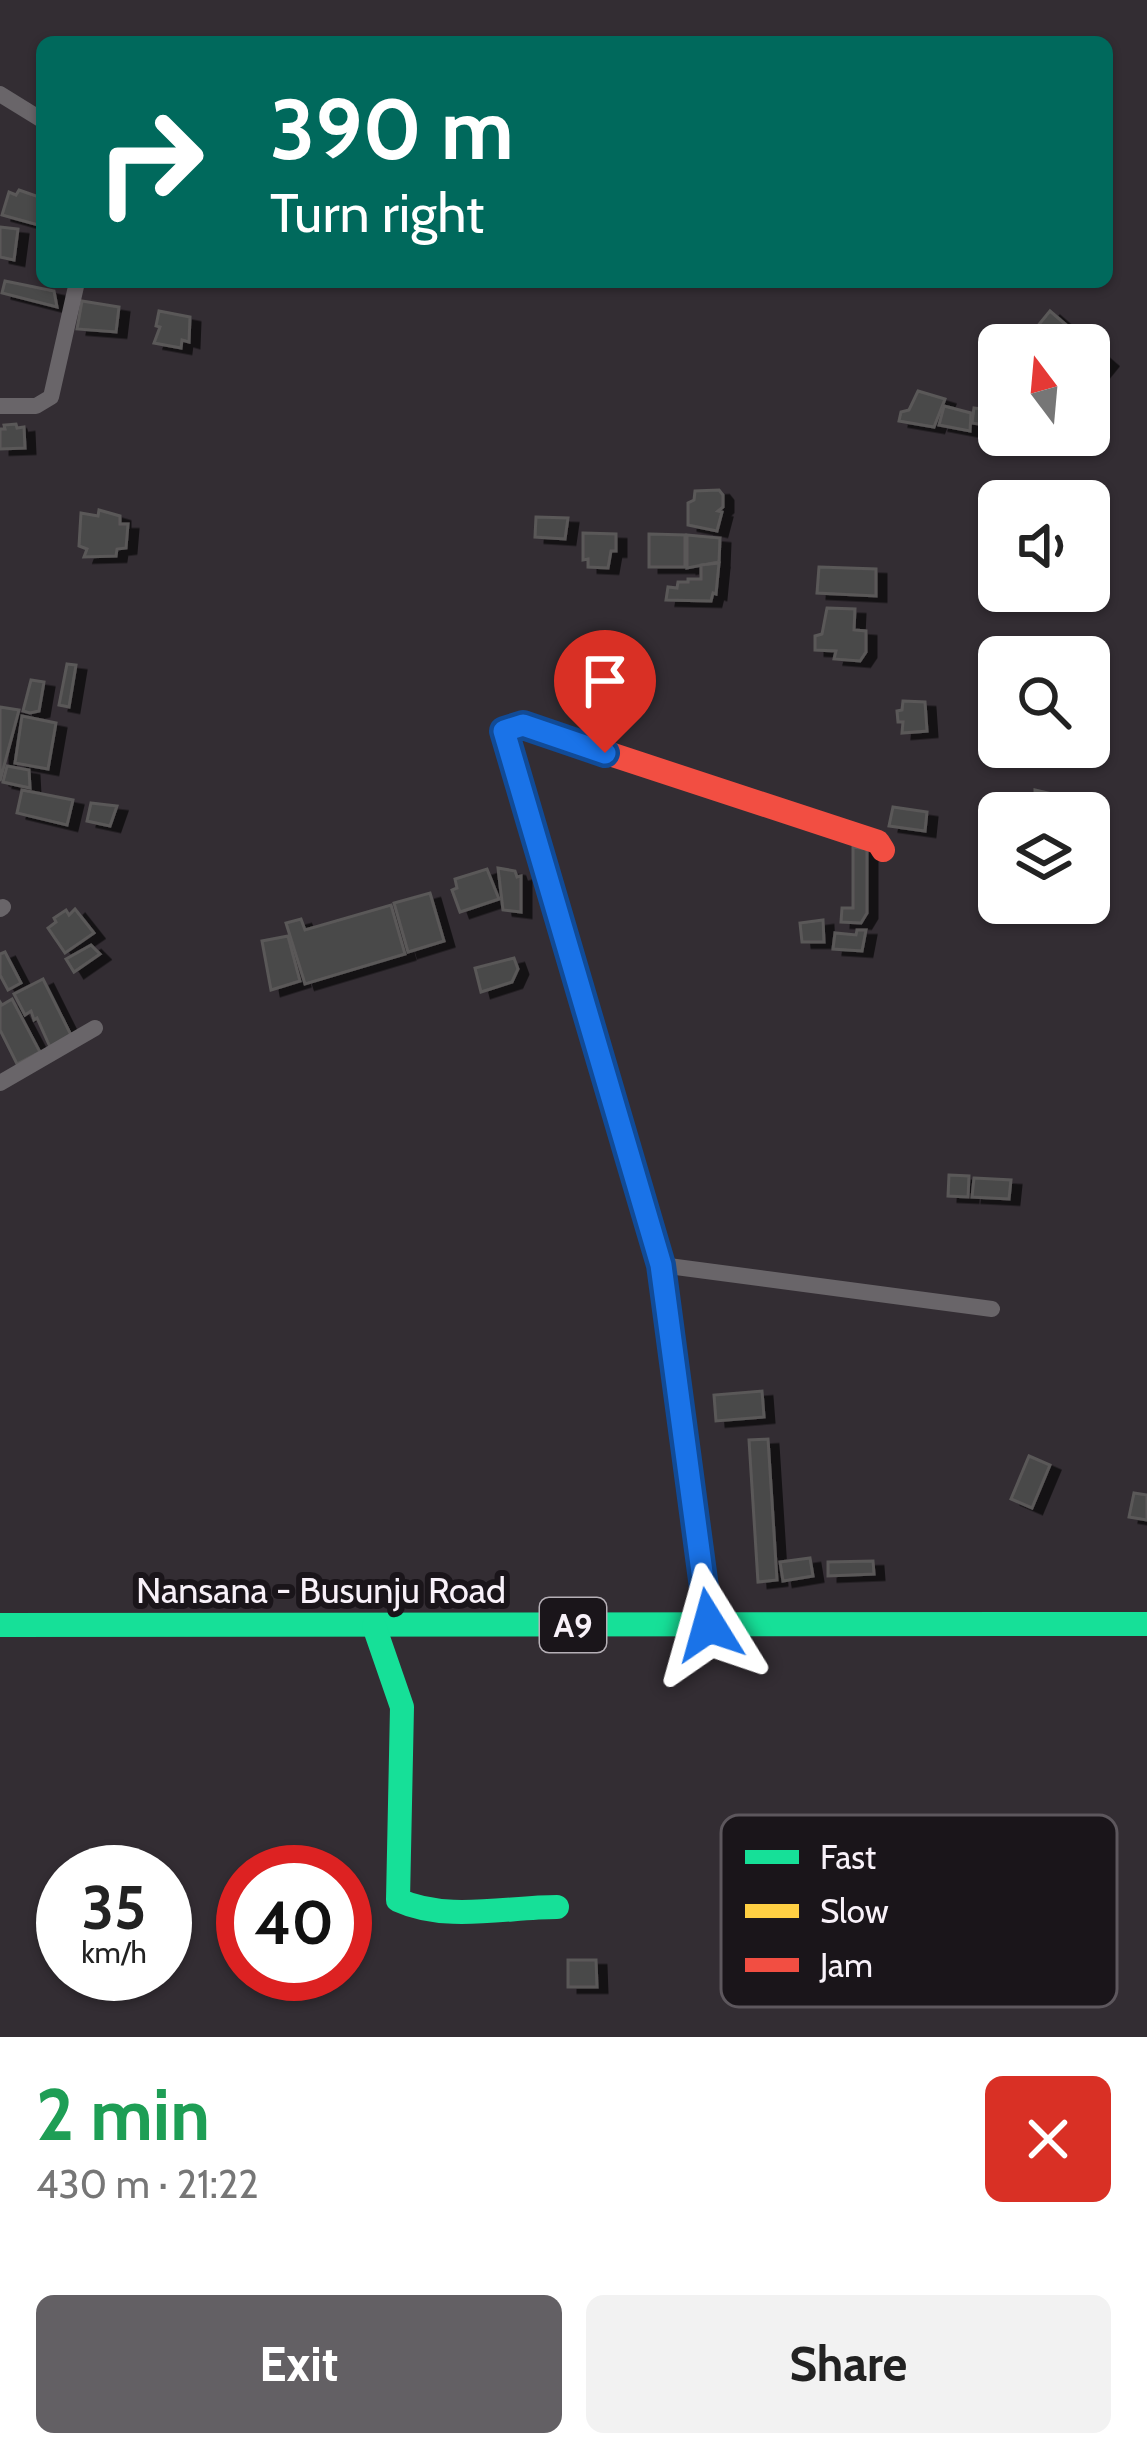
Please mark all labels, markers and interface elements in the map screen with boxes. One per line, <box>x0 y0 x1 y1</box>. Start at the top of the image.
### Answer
text: 390 m <box>270 78 514 180</box>
icon: right <box>72 84 228 240</box>
text: Turn right <box>270 180 484 246</box>
north arrow <box>978 324 1110 456</box>
map controls <box>978 324 1110 924</box>
button: sound <box>978 480 1110 612</box>
pin <box>554 630 656 753</box>
button: search <box>978 636 1110 768</box>
icon: arrive <box>572 648 638 714</box>
button: layers <box>978 792 1110 924</box>
position arrow <box>646 1562 772 1688</box>
street label: Nansana - Busunju Road <box>136 1568 506 1612</box>
road number: A9 <box>540 1598 606 1652</box>
legend <box>721 1815 1117 2007</box>
text: Fast <box>820 1837 876 1877</box>
speed limit sign: 40 <box>216 1845 372 2001</box>
text: 35 <box>82 1871 146 1944</box>
text: Slow <box>820 1891 889 1931</box>
text: km/h <box>81 1934 147 1971</box>
text: Jam <box>819 1945 873 1985</box>
text: 2 min <box>36 2071 210 2158</box>
button: close <box>985 2076 1111 2202</box>
text: 430 m · 21:22 <box>36 2160 259 2208</box>
button: Exit <box>36 2295 562 2433</box>
button: Share <box>586 2295 1111 2433</box>

